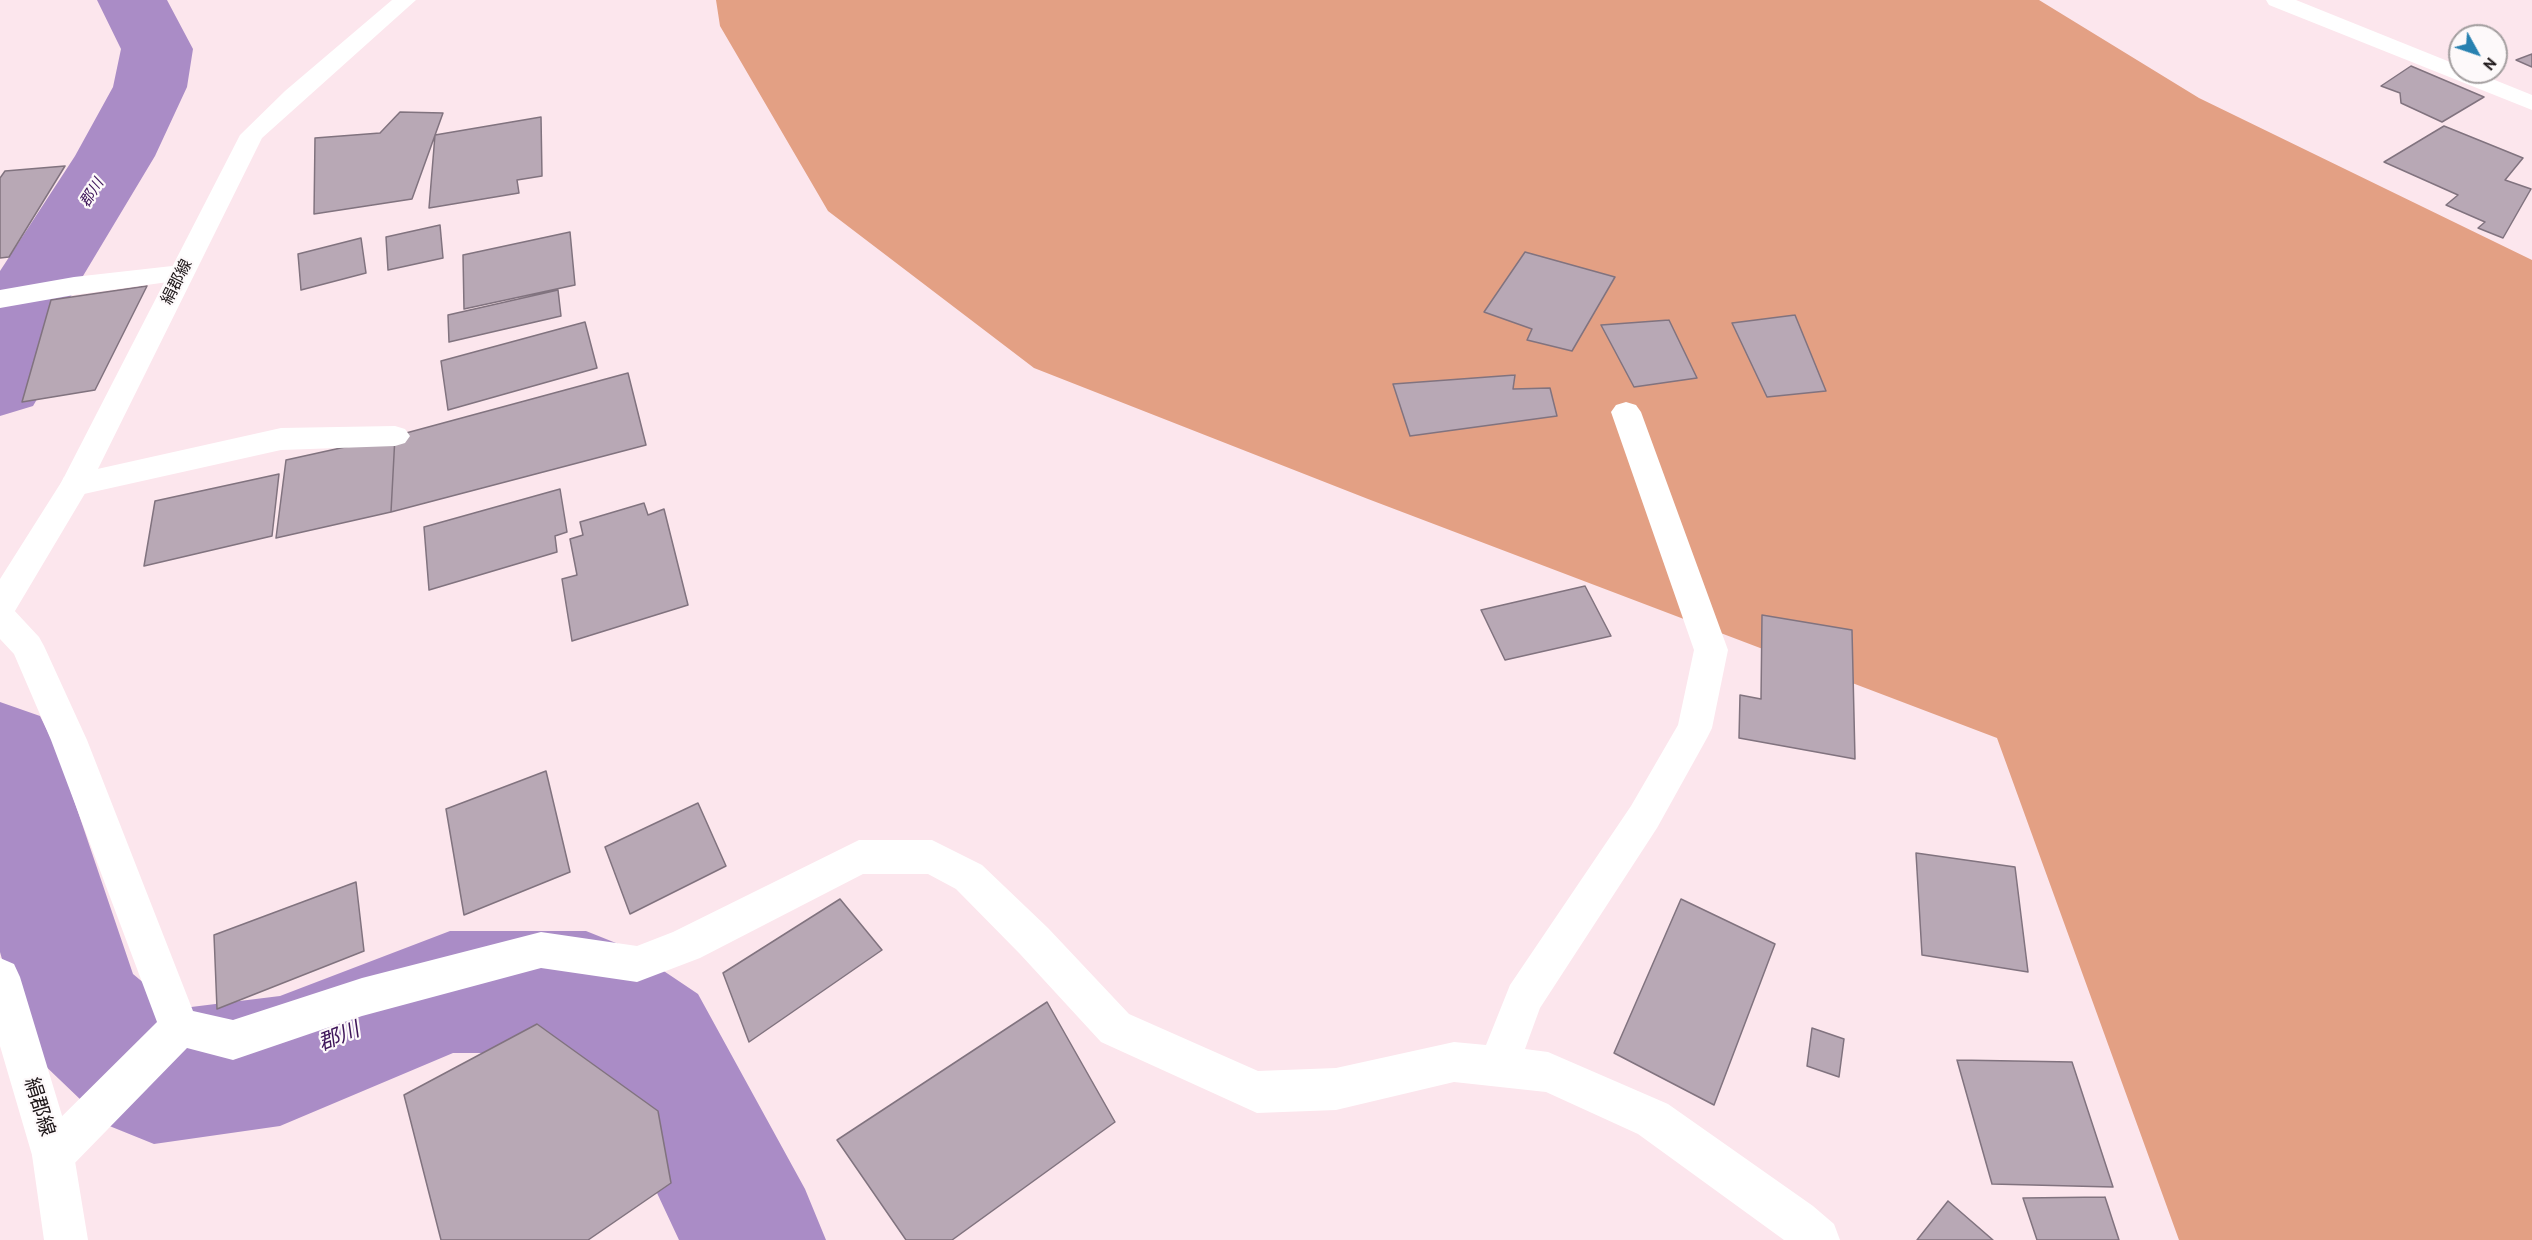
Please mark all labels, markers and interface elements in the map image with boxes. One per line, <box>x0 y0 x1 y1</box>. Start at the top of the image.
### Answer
north arrow <box>2448 24 2508 84</box>
text: N <box>2479 54 2501 75</box>
water label: 郡川 <box>76 176 108 210</box>
street label: 絹郡線 <box>158 256 196 308</box>
water label: 郡川 <box>315 1017 363 1057</box>
street label: 絹郡線 <box>19 1075 59 1139</box>

